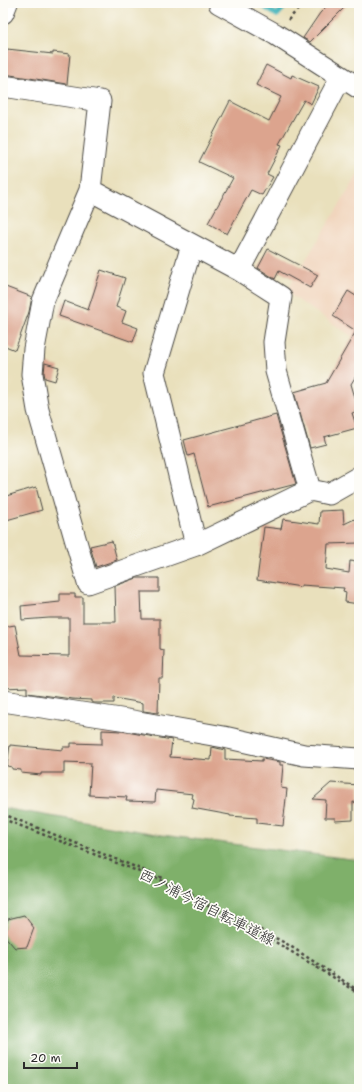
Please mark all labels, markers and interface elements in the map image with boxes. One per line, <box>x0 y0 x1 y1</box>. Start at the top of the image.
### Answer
street label: 西ノ浦今宿自転車道線 <box>136 864 278 950</box>
scale bar <box>24 1044 77 1070</box>
text: 20 m <box>30 1050 61 1066</box>

